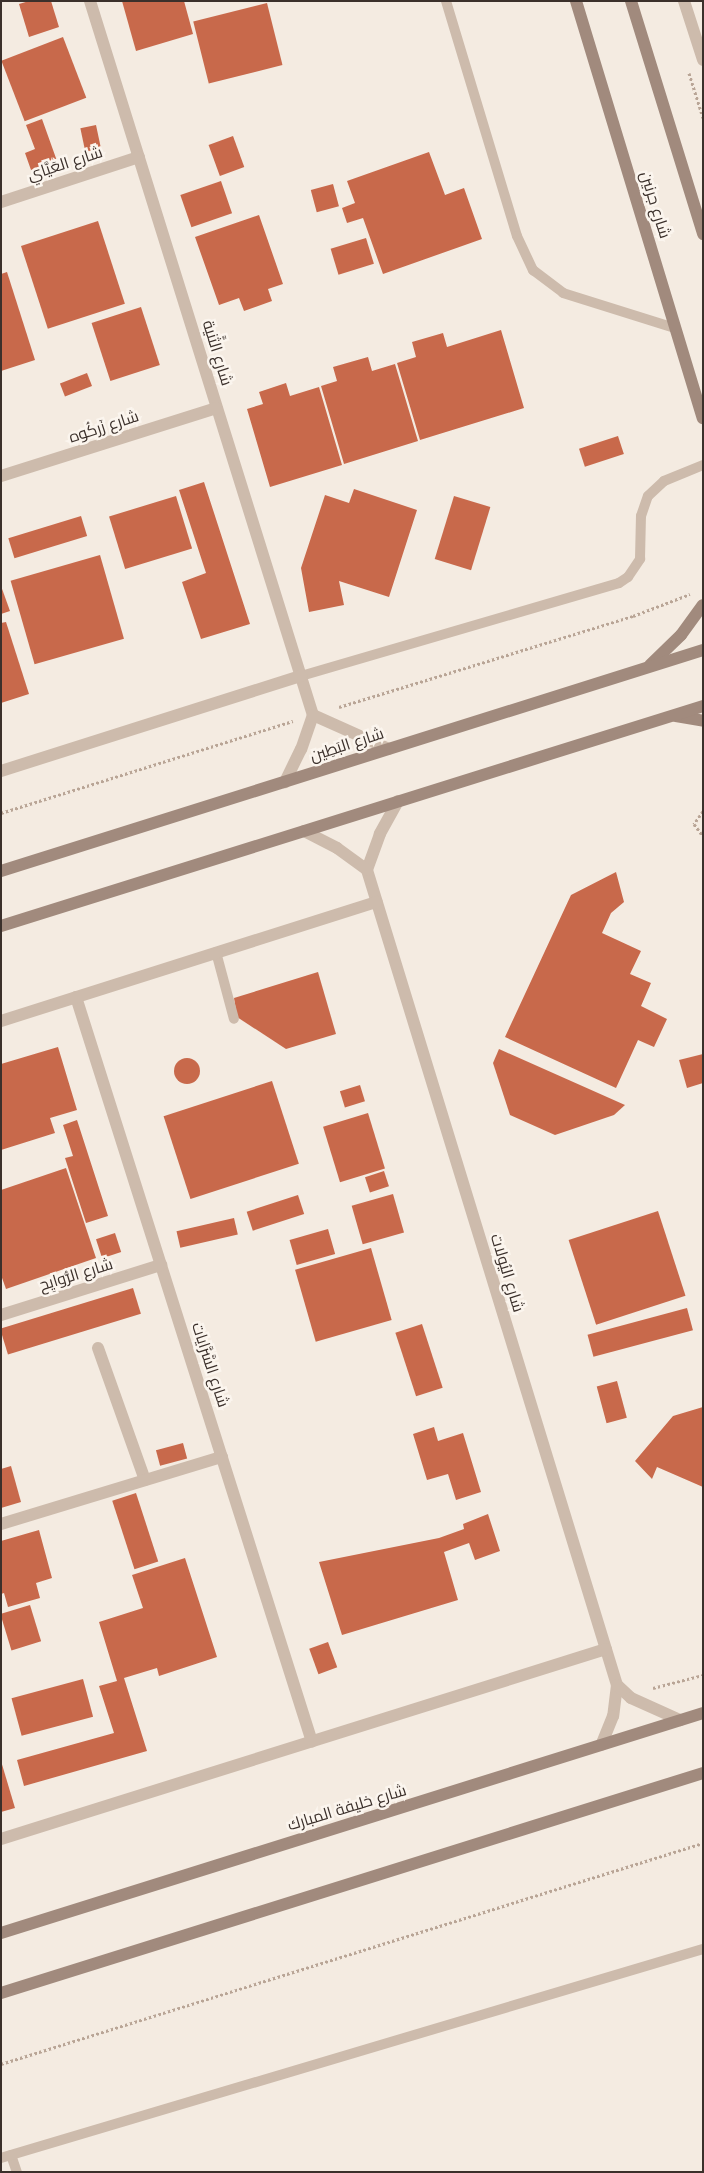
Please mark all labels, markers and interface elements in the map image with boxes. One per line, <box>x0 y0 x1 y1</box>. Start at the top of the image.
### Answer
street label: شارع العَيَّاي <box>25 143 105 185</box>
street label: شارع جرنين <box>636 169 674 241</box>
street label: شارع الثَّنية <box>198 318 236 388</box>
street label: شارع زَركُوه <box>67 407 141 447</box>
street label: شارع البَطِين <box>308 724 386 766</box>
street label: شارع اليُولات <box>486 1232 528 1314</box>
street label: شارع الرُّوايِح <box>37 1255 115 1295</box>
street label: شارع السَّرَّايات <box>187 1320 233 1410</box>
street label: شارع خليفة المبارك <box>285 1781 409 1835</box>

